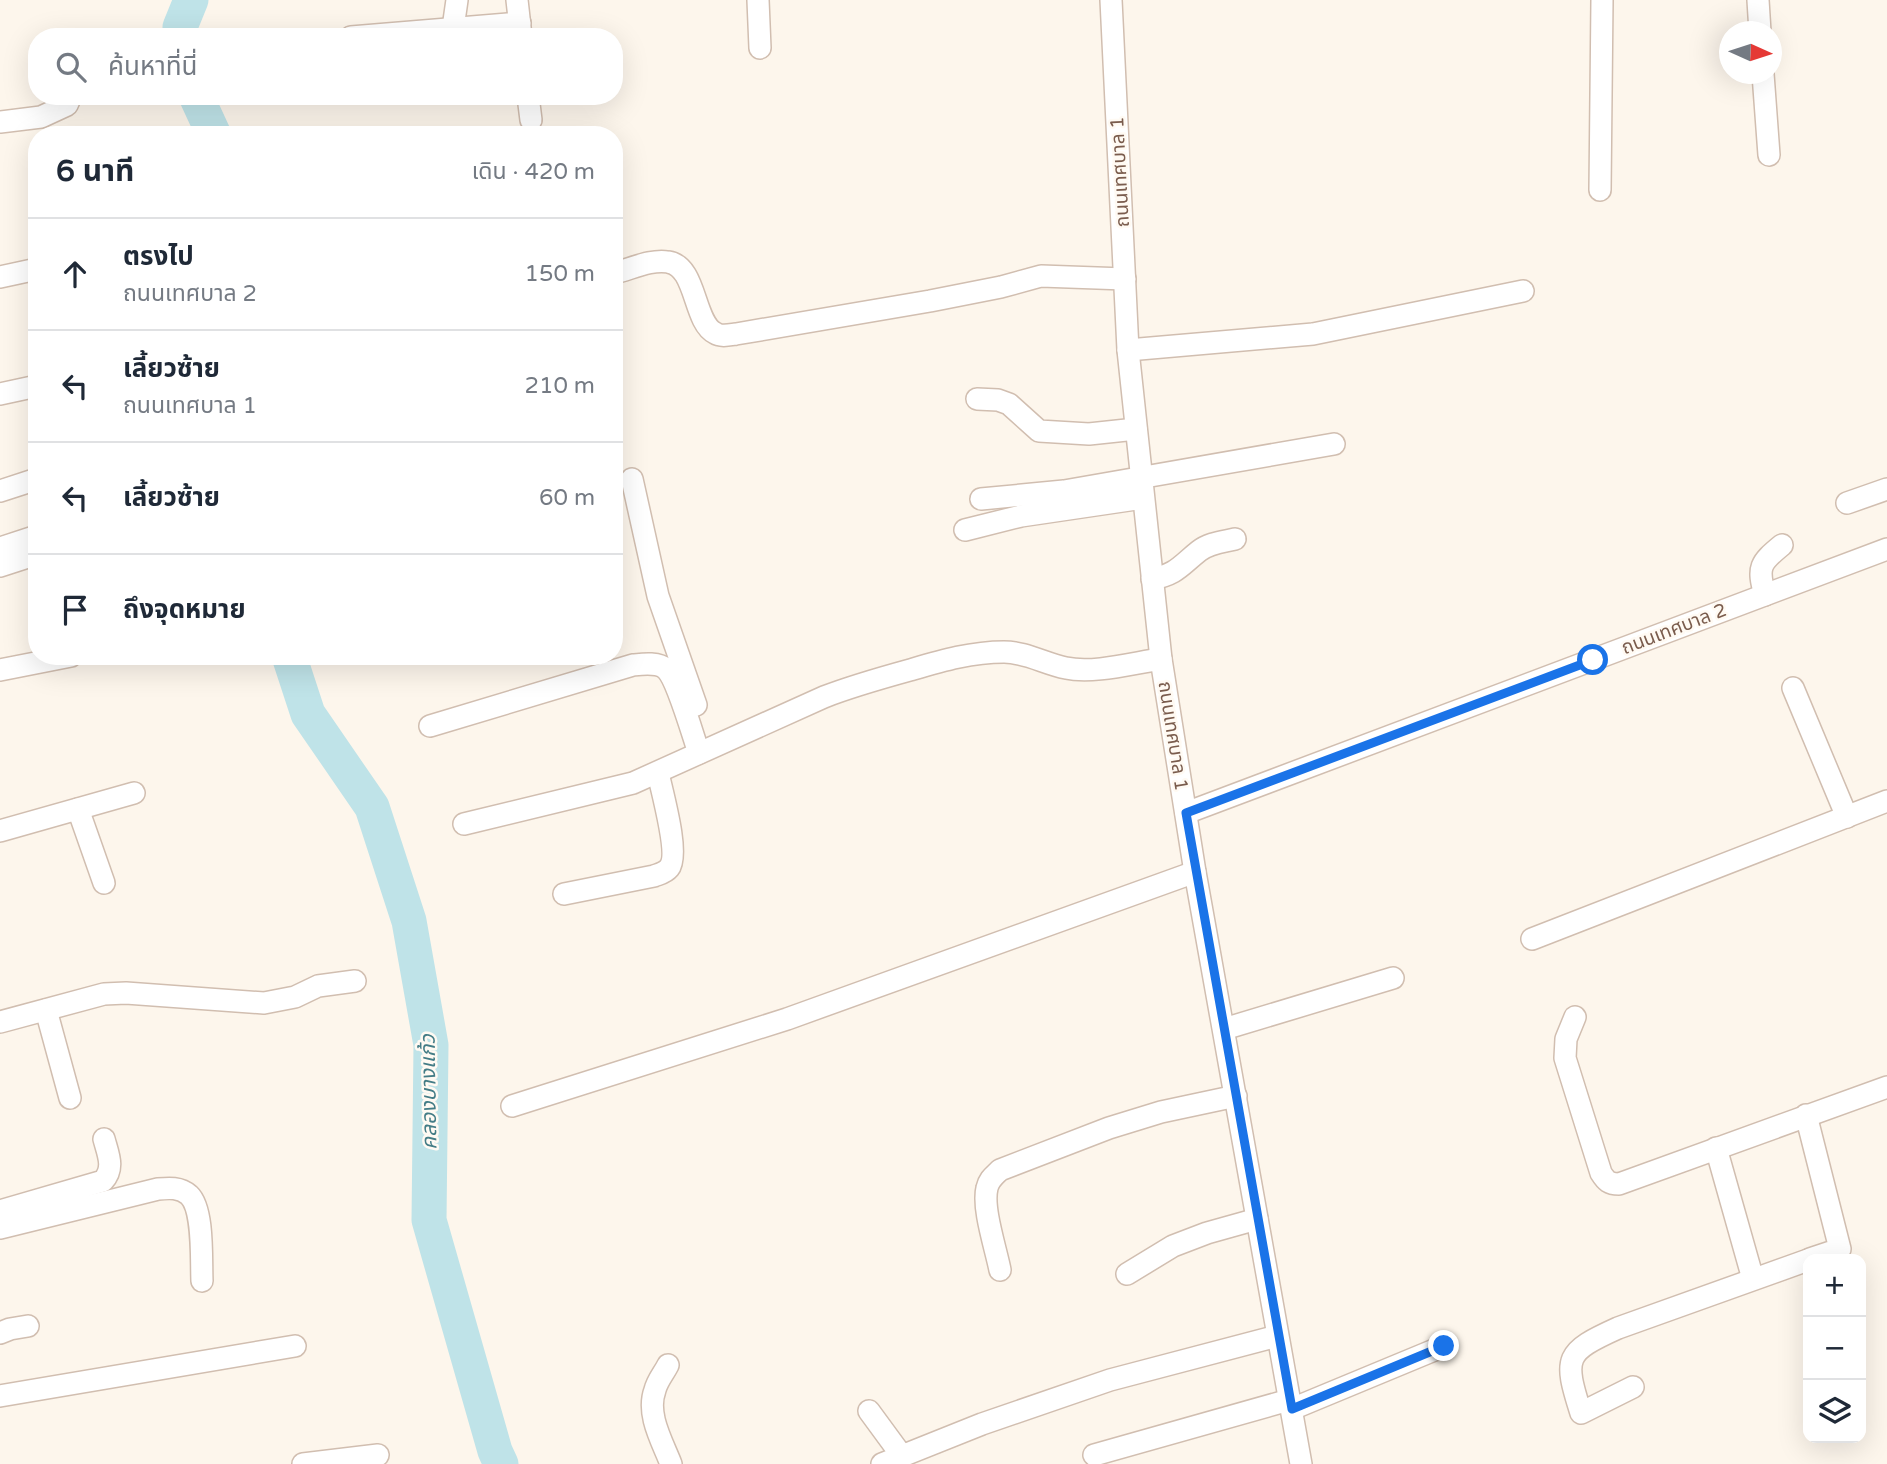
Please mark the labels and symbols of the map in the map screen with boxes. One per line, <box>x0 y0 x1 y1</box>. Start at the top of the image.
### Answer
north arrow <box>1719 21 1782 84</box>
street label: ถนนเทศบาล 1 <box>1106 116 1134 228</box>
street label: ถนนเทศบาล 2 <box>1618 599 1730 659</box>
route start <box>1577 644 1608 675</box>
street label: ถนนเทศบาล 1 <box>1153 680 1193 792</box>
water label: คลองบางแก้ว <box>415 1033 443 1150</box>
route end <box>1428 1330 1459 1361</box>

